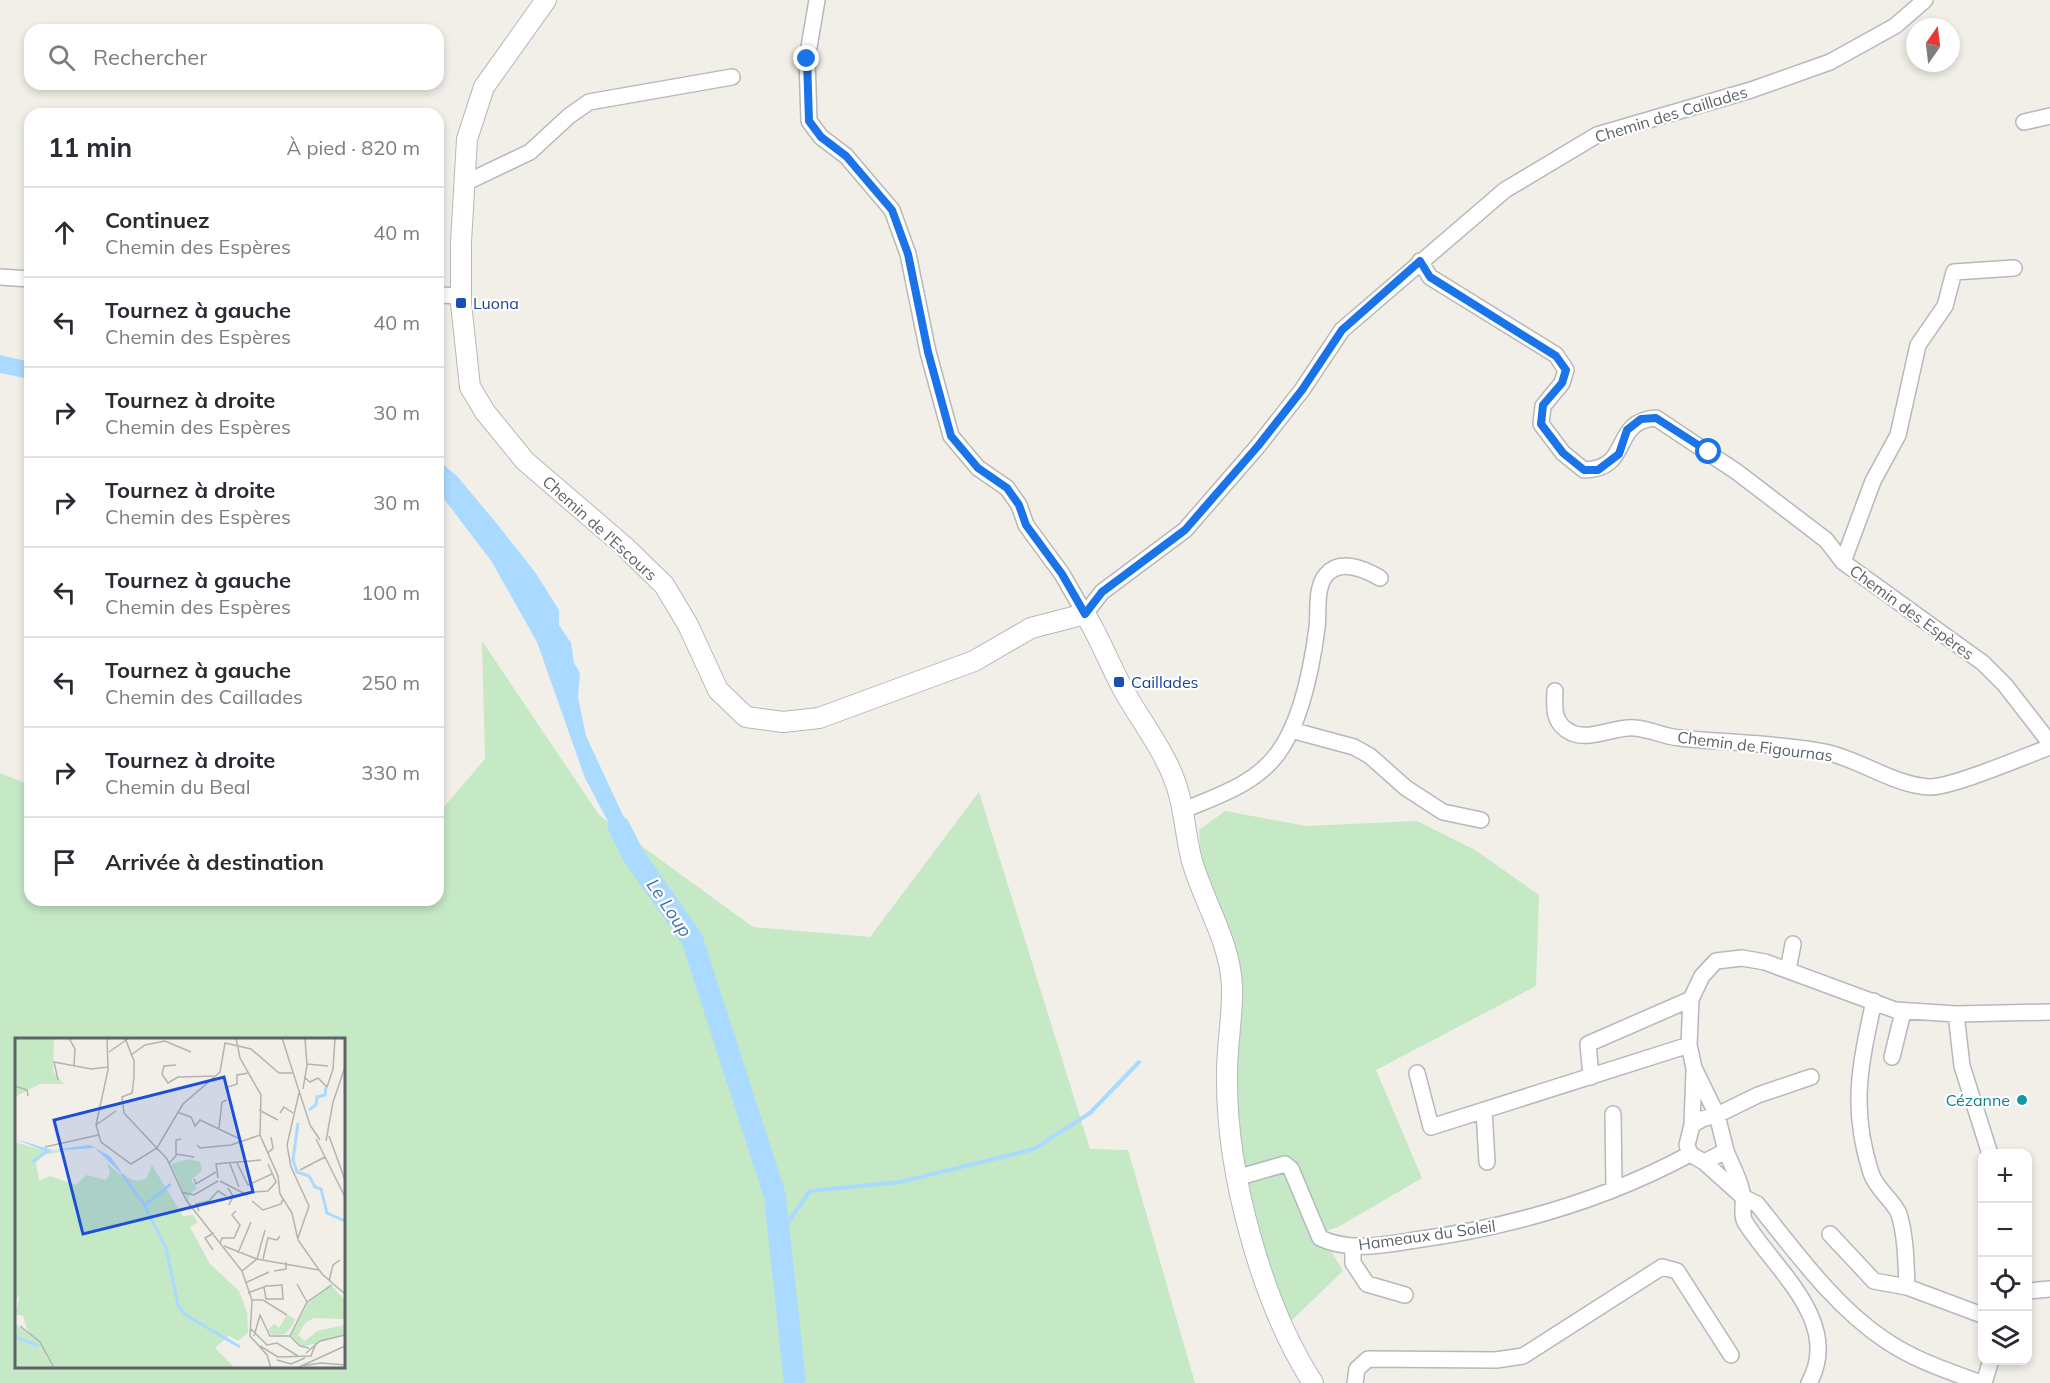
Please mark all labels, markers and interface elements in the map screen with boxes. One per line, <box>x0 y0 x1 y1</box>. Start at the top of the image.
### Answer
north arrow <box>1906 18 1960 72</box>
search box <box>24 24 444 90</box>
icon: search <box>45 41 78 74</box>
text: Rechercher <box>93 43 207 71</box>
route end <box>793 45 819 71</box>
street label: Chemin des Caillades <box>1592 81 1750 147</box>
text: 11 min <box>48 131 132 164</box>
text: À pied · 820 m <box>287 135 420 160</box>
text: Continuez <box>105 206 210 234</box>
icon: ahead <box>48 216 81 249</box>
text: 40 m <box>373 220 420 245</box>
text: Chemin des Espères <box>105 234 291 259</box>
place label: Luona <box>473 293 519 313</box>
text: Tournez à gauche <box>105 296 291 324</box>
marker: Luona <box>454 296 468 310</box>
icon: left <box>48 306 81 339</box>
text: 40 m <box>373 310 420 335</box>
text: Chemin des Espères <box>105 324 291 349</box>
text: Tournez à droite <box>105 386 275 414</box>
icon: right <box>48 396 81 429</box>
text: 30 m <box>373 400 420 425</box>
text: Chemin des Espères <box>105 414 291 439</box>
route start <box>1695 438 1721 464</box>
street label: Chemin de l'Escours <box>539 471 661 585</box>
text: Tournez à droite <box>105 476 275 504</box>
icon: right <box>48 486 81 519</box>
text: 30 m <box>373 490 420 515</box>
text: Chemin des Espères <box>105 504 291 529</box>
street label: Chemin des Espères <box>1846 560 1978 664</box>
text: Tournez à gauche <box>105 566 291 594</box>
icon: left <box>48 576 81 609</box>
text: 100 m <box>361 580 420 605</box>
text: Chemin des Espères <box>105 594 291 619</box>
text: Tournez à gauche <box>105 656 291 684</box>
icon: left <box>48 666 81 699</box>
text: 250 m <box>361 670 420 695</box>
place label: Caillades <box>1131 672 1199 692</box>
marker: Caillades <box>1112 675 1126 689</box>
text: Chemin des Caillades <box>105 684 303 709</box>
street label: Chemin de Figournas <box>1676 727 1834 765</box>
text: Tournez à droite <box>105 746 275 774</box>
icon: right <box>48 756 81 789</box>
text: 330 m <box>361 760 420 785</box>
text: Chemin du Beal <box>105 774 251 799</box>
icon: arrive <box>48 846 81 879</box>
text: Arrivée à destination <box>105 848 324 876</box>
water label: Le Loup <box>642 874 697 941</box>
inset map <box>15 1038 345 1368</box>
place label: Cézanne <box>1946 1090 2010 1110</box>
marker: Cézanne <box>2015 1093 2029 1107</box>
map controls <box>1978 1149 2032 1365</box>
button: + <box>1978 1149 2032 1203</box>
button: − <box>1978 1203 2032 1257</box>
street label: Hameaux du Soleil <box>1357 1215 1497 1255</box>
button: locate <box>1978 1257 2032 1311</box>
button: layers <box>1978 1311 2032 1365</box>

